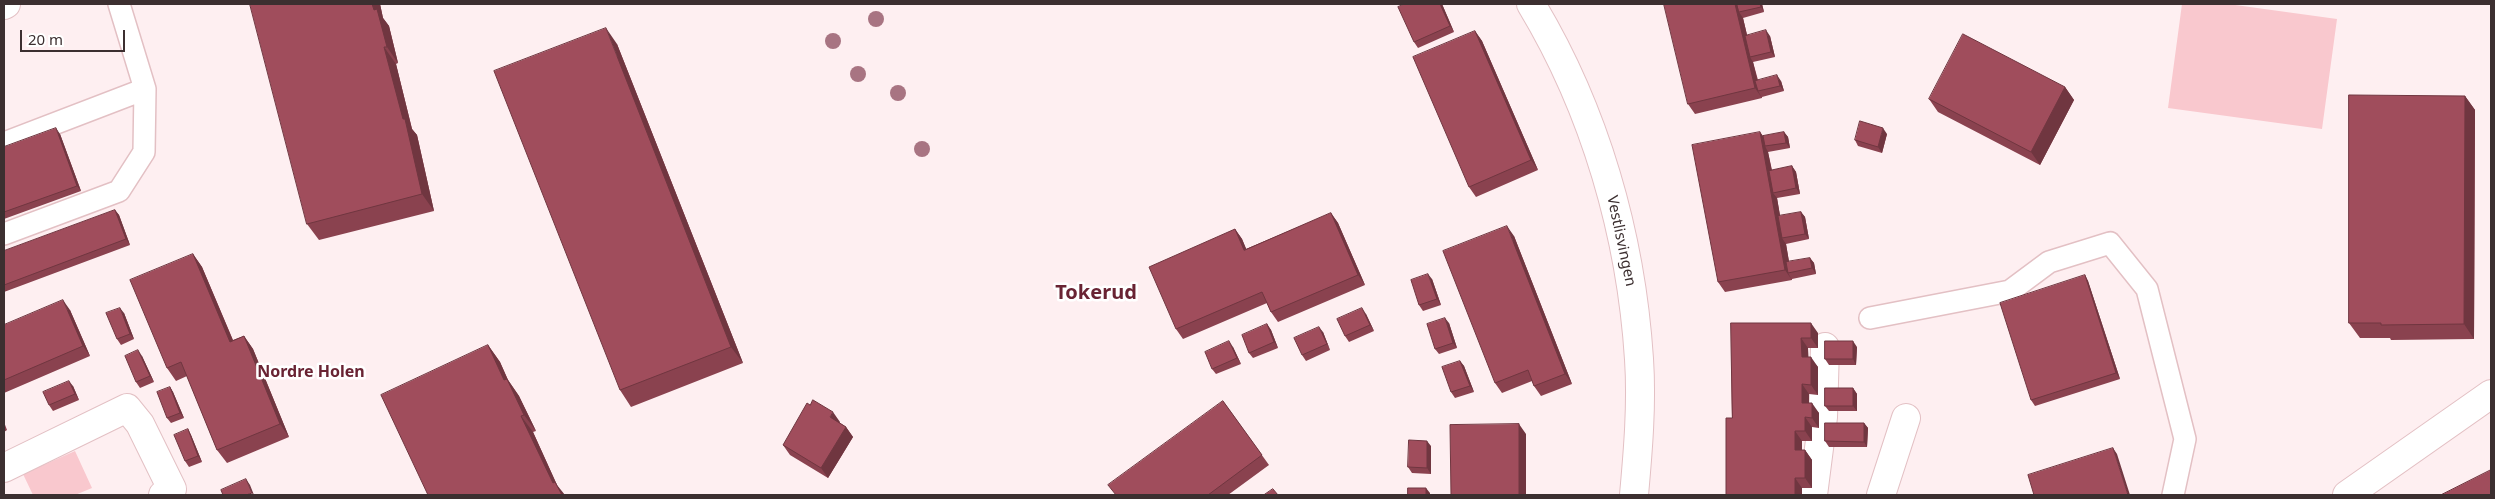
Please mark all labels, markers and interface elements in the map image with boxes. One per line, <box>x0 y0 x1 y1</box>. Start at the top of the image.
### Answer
scale bar <box>22 20 128 52</box>
text: 20 m <box>28 29 63 49</box>
street label: Vestlisvingen <box>1603 194 1639 288</box>
district label: Tokerud <box>1055 281 1137 305</box>
district label: Nordre Holen <box>257 362 365 382</box>

